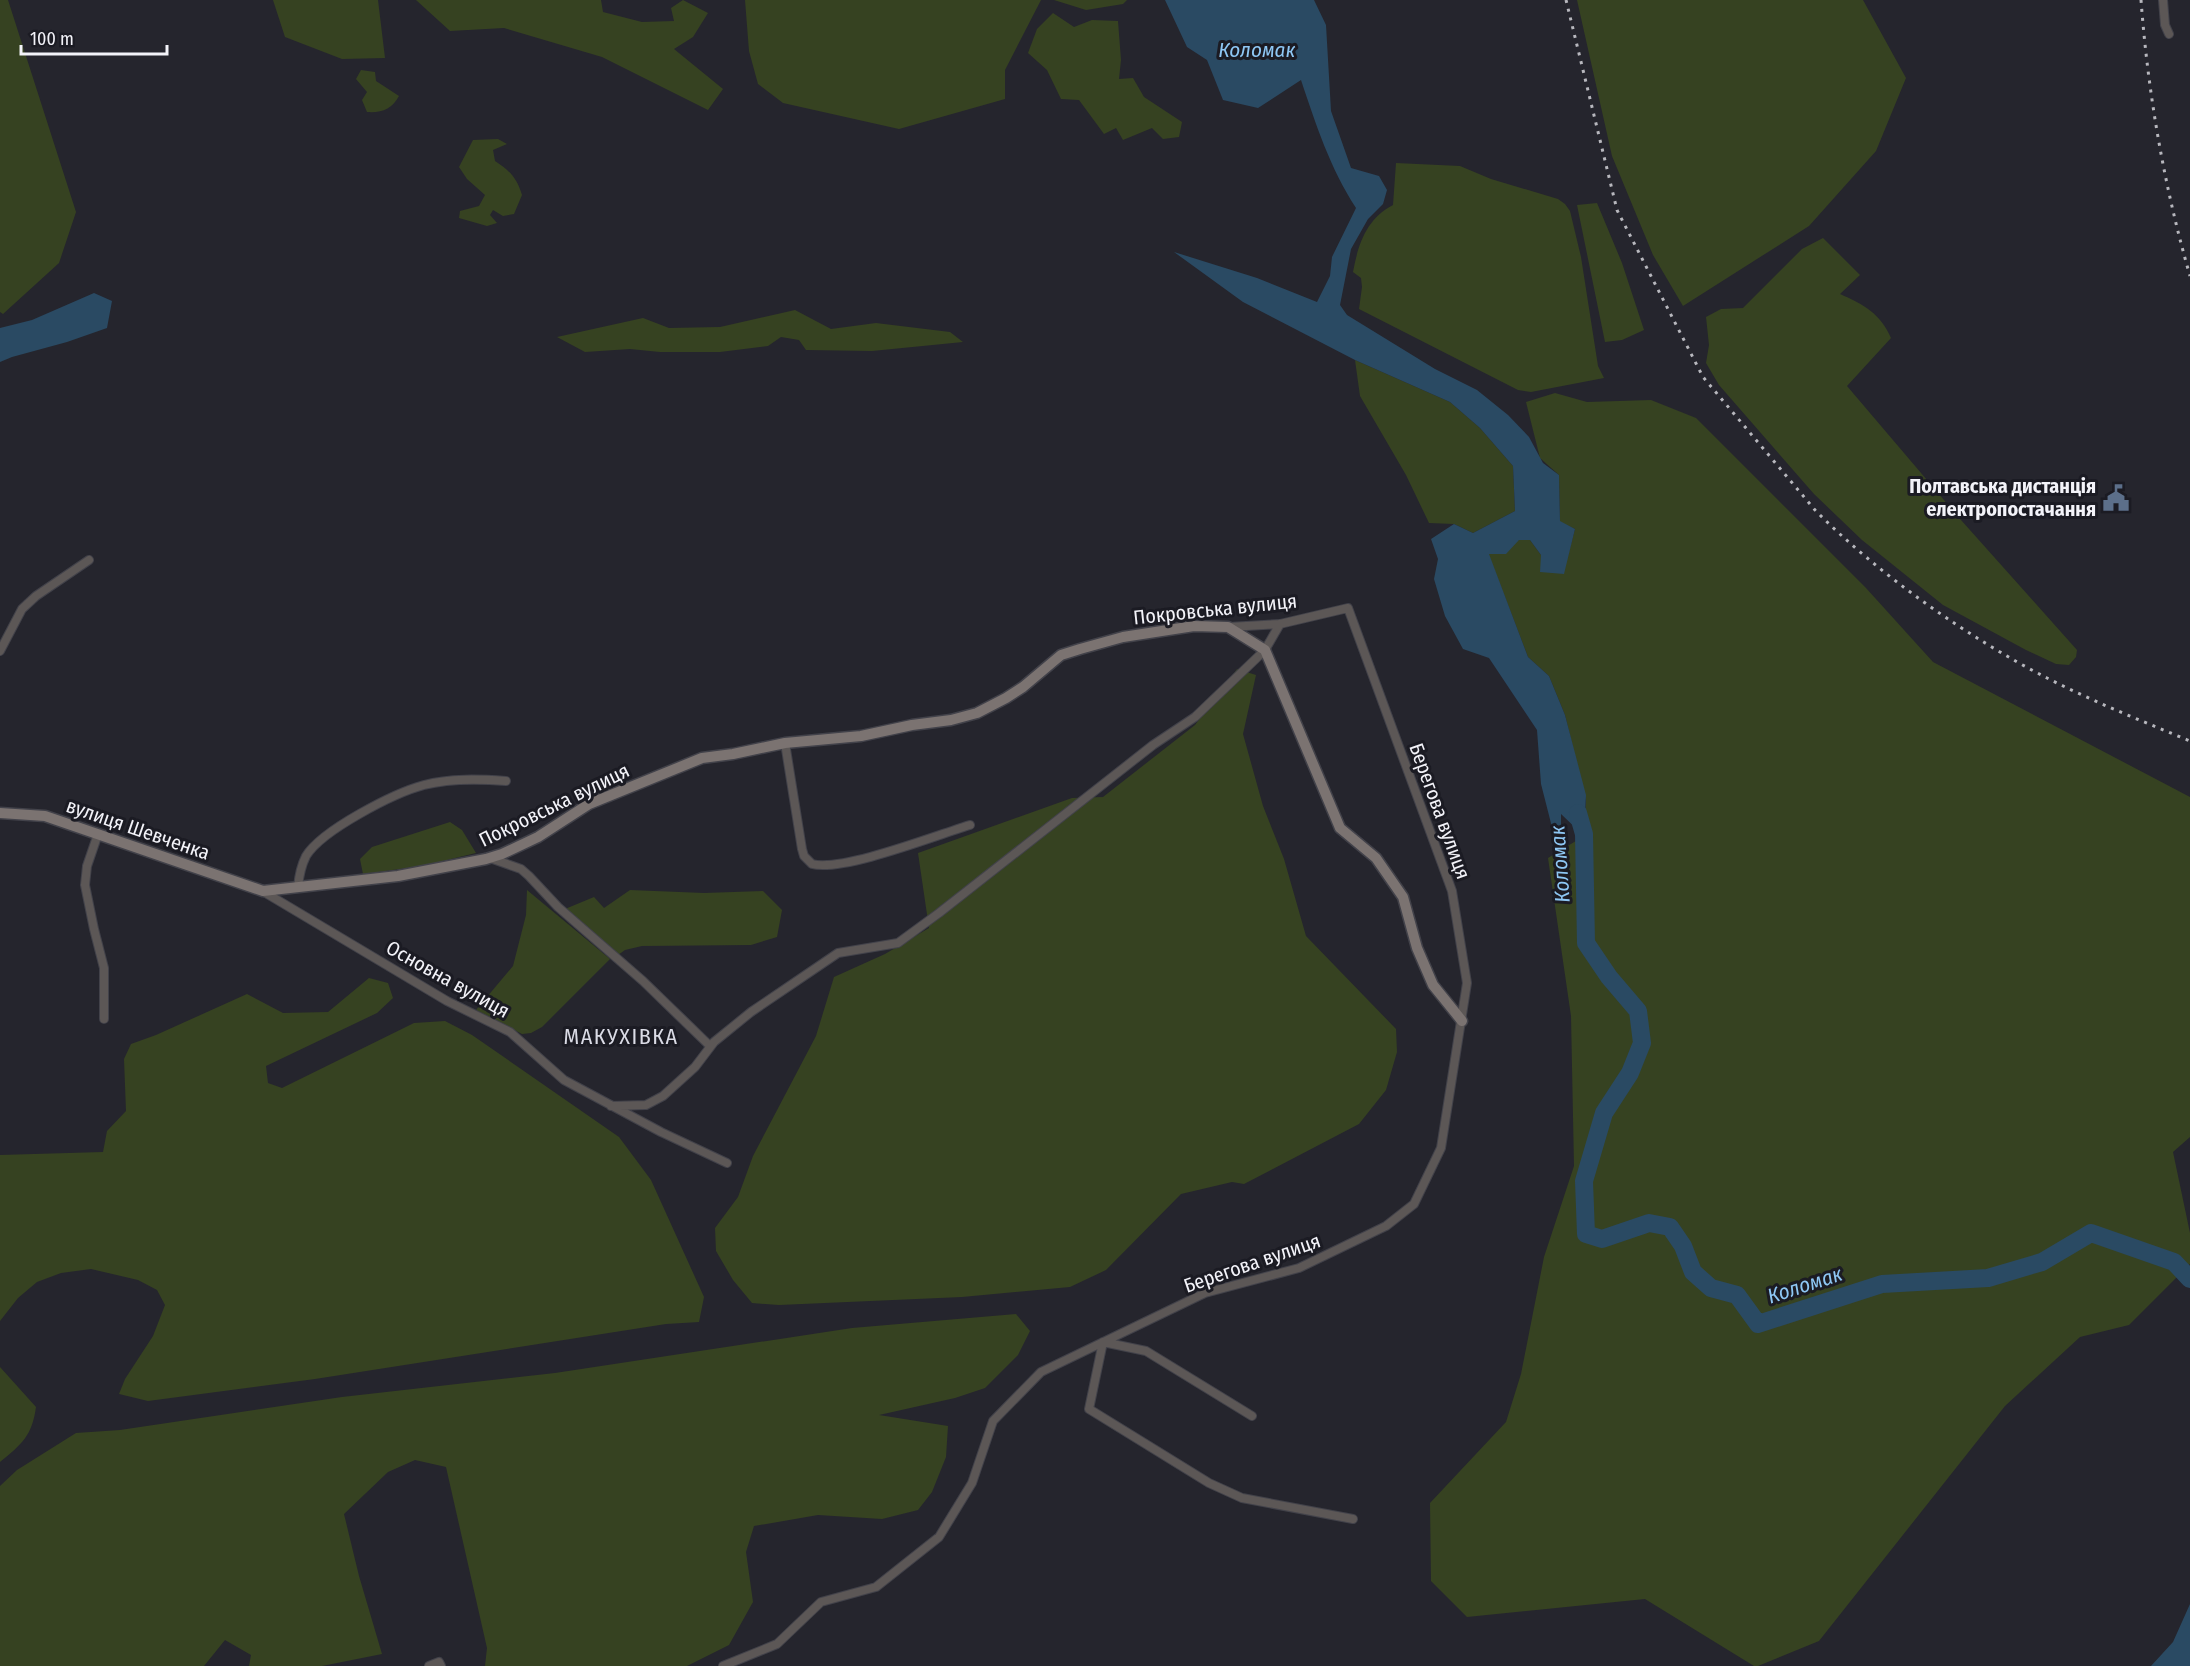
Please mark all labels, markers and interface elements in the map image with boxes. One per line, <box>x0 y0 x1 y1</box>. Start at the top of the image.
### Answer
scale bar <box>21 18 166 56</box>
text: 100 m <box>30 28 74 50</box>
water label: Коломак <box>1218 37 1296 63</box>
place label: Полтавська дистанція електропостачання <box>1909 474 2096 521</box>
public building icon: Полтавська дистанція електропостачання <box>2101 483 2131 513</box>
street label: Покровська вулиця <box>1132 588 1298 630</box>
street label: Берегова вулиця <box>1404 740 1476 882</box>
street label: Покровська вулиця <box>475 758 633 852</box>
street label: вулиця Шевченка <box>63 793 213 865</box>
water label: Коломак <box>1544 824 1576 904</box>
street label: Основна вулиця <box>382 935 514 1023</box>
district label: МАКУХІВКА <box>563 1023 679 1050</box>
street label: Берегова вулиця <box>1180 1228 1324 1298</box>
water label: Коломак <box>1764 1261 1846 1309</box>

